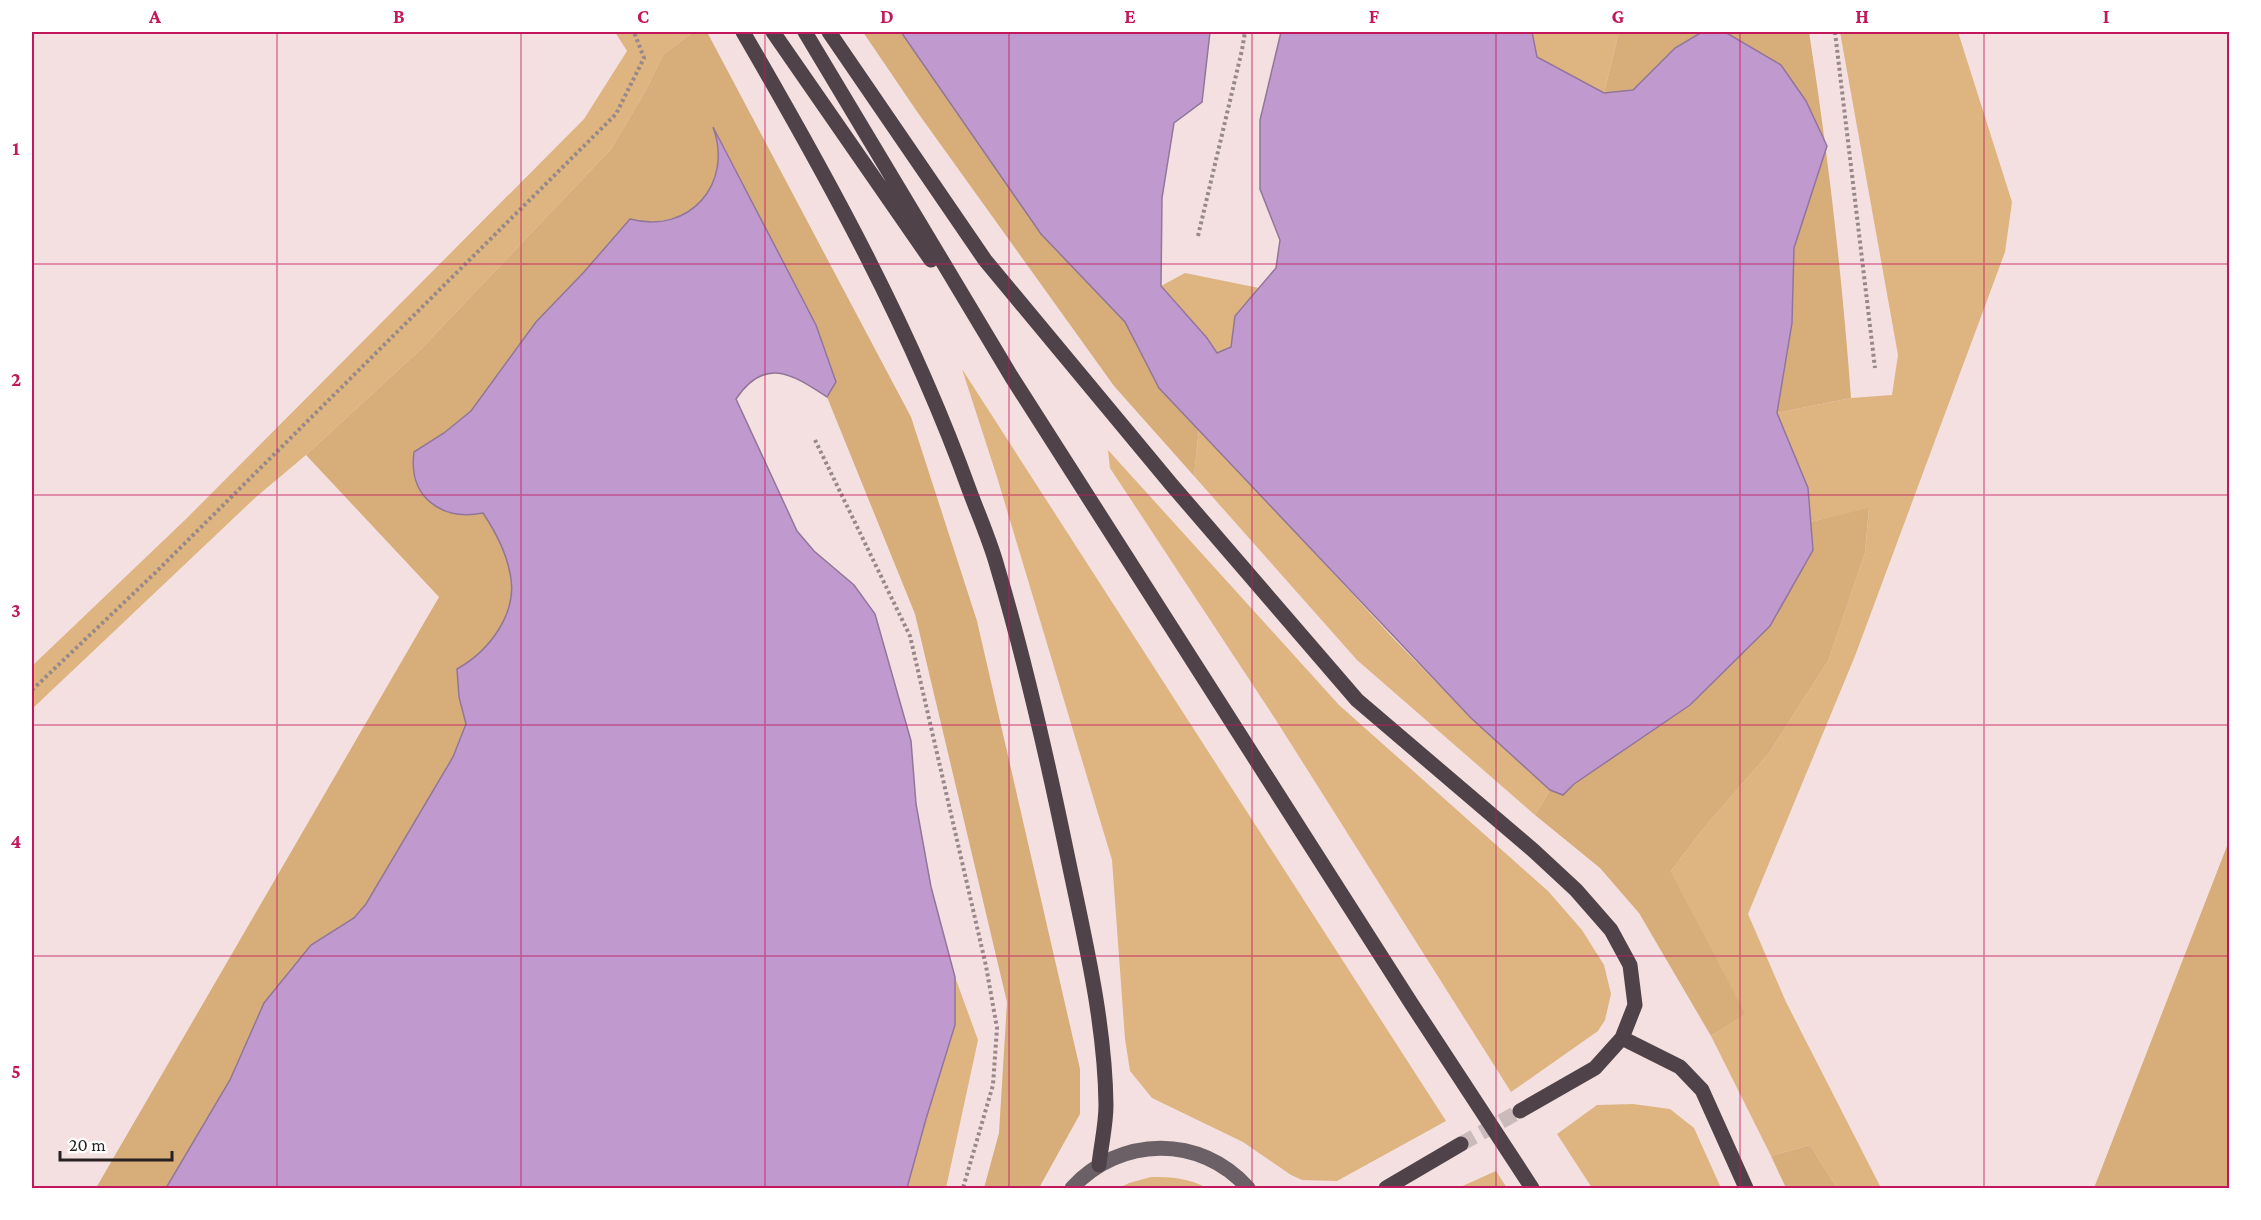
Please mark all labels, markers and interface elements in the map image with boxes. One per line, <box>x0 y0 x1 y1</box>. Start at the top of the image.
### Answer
text: A <box>148 5 162 27</box>
text: B <box>393 5 405 27</box>
text: C <box>637 5 649 27</box>
text: D <box>880 5 894 27</box>
text: E <box>1124 5 1136 27</box>
text: F <box>1369 5 1380 27</box>
text: G <box>1612 5 1625 27</box>
text: H <box>1855 5 1869 27</box>
text: I <box>2103 5 2110 27</box>
text: 1 <box>12 137 20 159</box>
text: 2 <box>11 368 21 390</box>
text: 3 <box>11 599 21 621</box>
text: 4 <box>11 830 22 852</box>
text: 5 <box>11 1060 21 1082</box>
scale bar <box>60 1124 172 1162</box>
text: 20 m <box>69 1135 106 1155</box>

